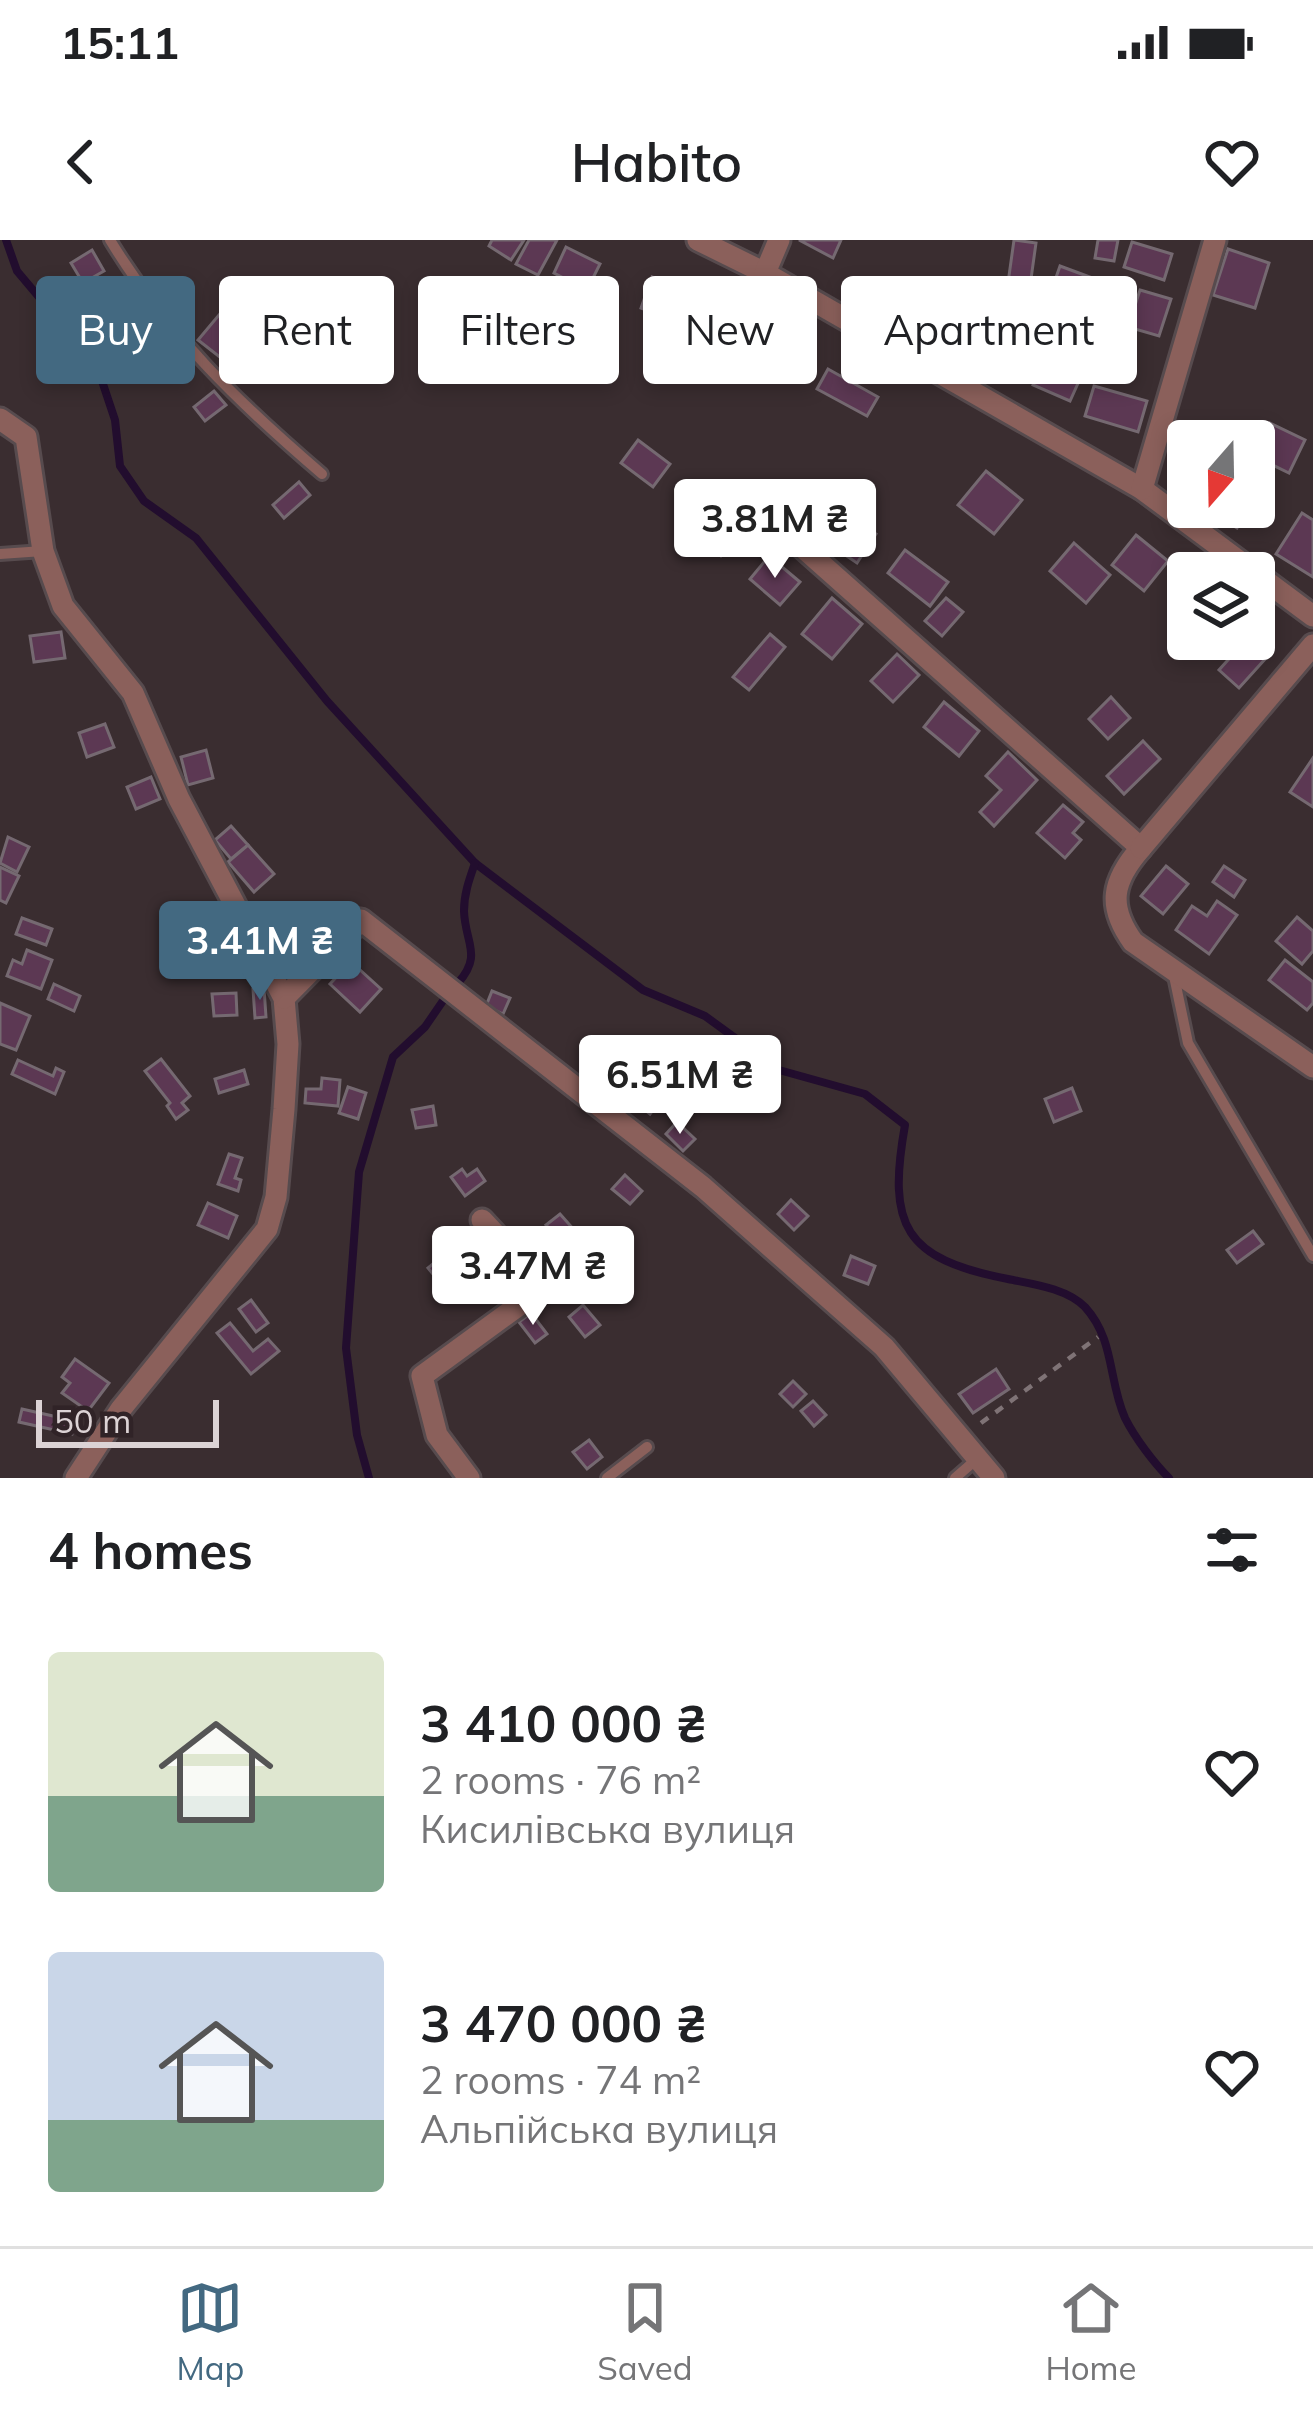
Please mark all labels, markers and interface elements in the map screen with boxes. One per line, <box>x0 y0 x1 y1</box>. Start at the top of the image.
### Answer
text: 15:11 <box>60 14 179 70</box>
text: Habito <box>571 128 742 196</box>
icon: back <box>48 129 114 195</box>
icon: heart <box>1199 129 1265 195</box>
chip: Buy <box>36 276 195 384</box>
chip: Rent <box>219 276 394 384</box>
chip: Filters <box>418 276 619 384</box>
chip: New <box>643 276 817 384</box>
chip: Apartment <box>841 276 1137 384</box>
north arrow <box>1167 420 1275 528</box>
map controls <box>1167 420 1275 660</box>
pin: 3.81M ₴ <box>664 479 886 581</box>
text: 3.81M ₴ <box>701 493 849 542</box>
button: layers <box>1167 552 1275 660</box>
pin: 3.41M ₴ <box>149 901 371 1003</box>
text: 3.41M ₴ <box>186 915 334 964</box>
pin: 6.51M ₴ <box>569 1035 791 1137</box>
text: 6.51M ₴ <box>606 1049 754 1098</box>
pin: 3.47M ₴ <box>422 1226 644 1328</box>
text: 3.47M ₴ <box>459 1240 607 1289</box>
scale bar <box>36 1394 219 1447</box>
text: 50 m <box>54 1400 131 1441</box>
icon: filters <box>1199 1517 1265 1583</box>
text: 4 homes <box>48 1518 253 1582</box>
text: 3 410 000 ₴ <box>420 1691 707 1755</box>
icon: home <box>144 1700 288 1844</box>
icon: heart <box>1199 1739 1265 1805</box>
text: 2 rooms · 76 m² <box>420 1755 701 1804</box>
text: Кисилівська вулиця <box>420 1804 795 1853</box>
text: 3 470 000 ₴ <box>420 1991 707 2055</box>
icon: home <box>144 2000 288 2144</box>
icon: heart <box>1199 2039 1265 2105</box>
text: 2 rooms · 74 m² <box>420 2055 701 2104</box>
text: Альпійська вулиця <box>420 2104 778 2153</box>
tab: Map <box>176 2275 244 2388</box>
tab: Saved <box>597 2275 693 2388</box>
tab: Home <box>1045 2275 1137 2388</box>

